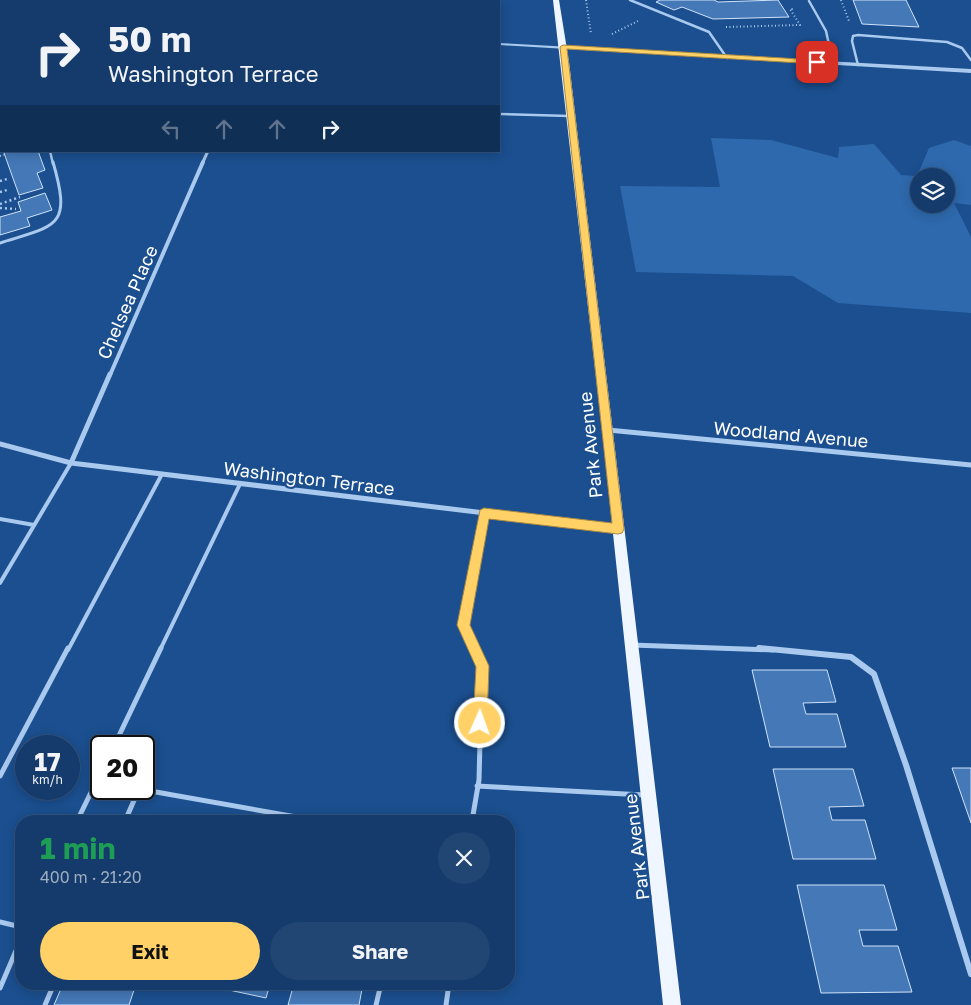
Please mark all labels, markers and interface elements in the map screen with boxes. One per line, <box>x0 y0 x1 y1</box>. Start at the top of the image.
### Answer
text: 50 m <box>108 18 191 60</box>
icon: right <box>25 20 90 85</box>
pin <box>796 41 838 83</box>
icon: arrive <box>803 48 831 76</box>
text: Washington Terrace <box>108 60 318 87</box>
icon: left <box>157 115 185 143</box>
icon: ahead <box>210 115 238 143</box>
icon: ahead <box>263 115 291 143</box>
icon: right <box>316 115 344 143</box>
map controls <box>910 168 955 213</box>
button: layers <box>910 168 955 213</box>
street label: Chelsea Place <box>92 242 162 362</box>
street label: Park Avenue <box>573 391 607 499</box>
street label: Woodland Avenue <box>713 416 869 452</box>
street label: Washington Terrace <box>222 457 396 499</box>
position arrow <box>453 696 505 748</box>
speed limit sign: 20 <box>90 735 155 800</box>
text: 17 <box>34 746 61 777</box>
text: km/h <box>32 772 63 787</box>
street label: Park Avenue <box>619 793 653 901</box>
text: 1 min <box>40 830 116 866</box>
button: close <box>438 832 490 884</box>
text: 400 m · 21:20 <box>40 867 142 887</box>
button: Exit <box>40 922 260 980</box>
button: Share <box>270 922 490 980</box>

